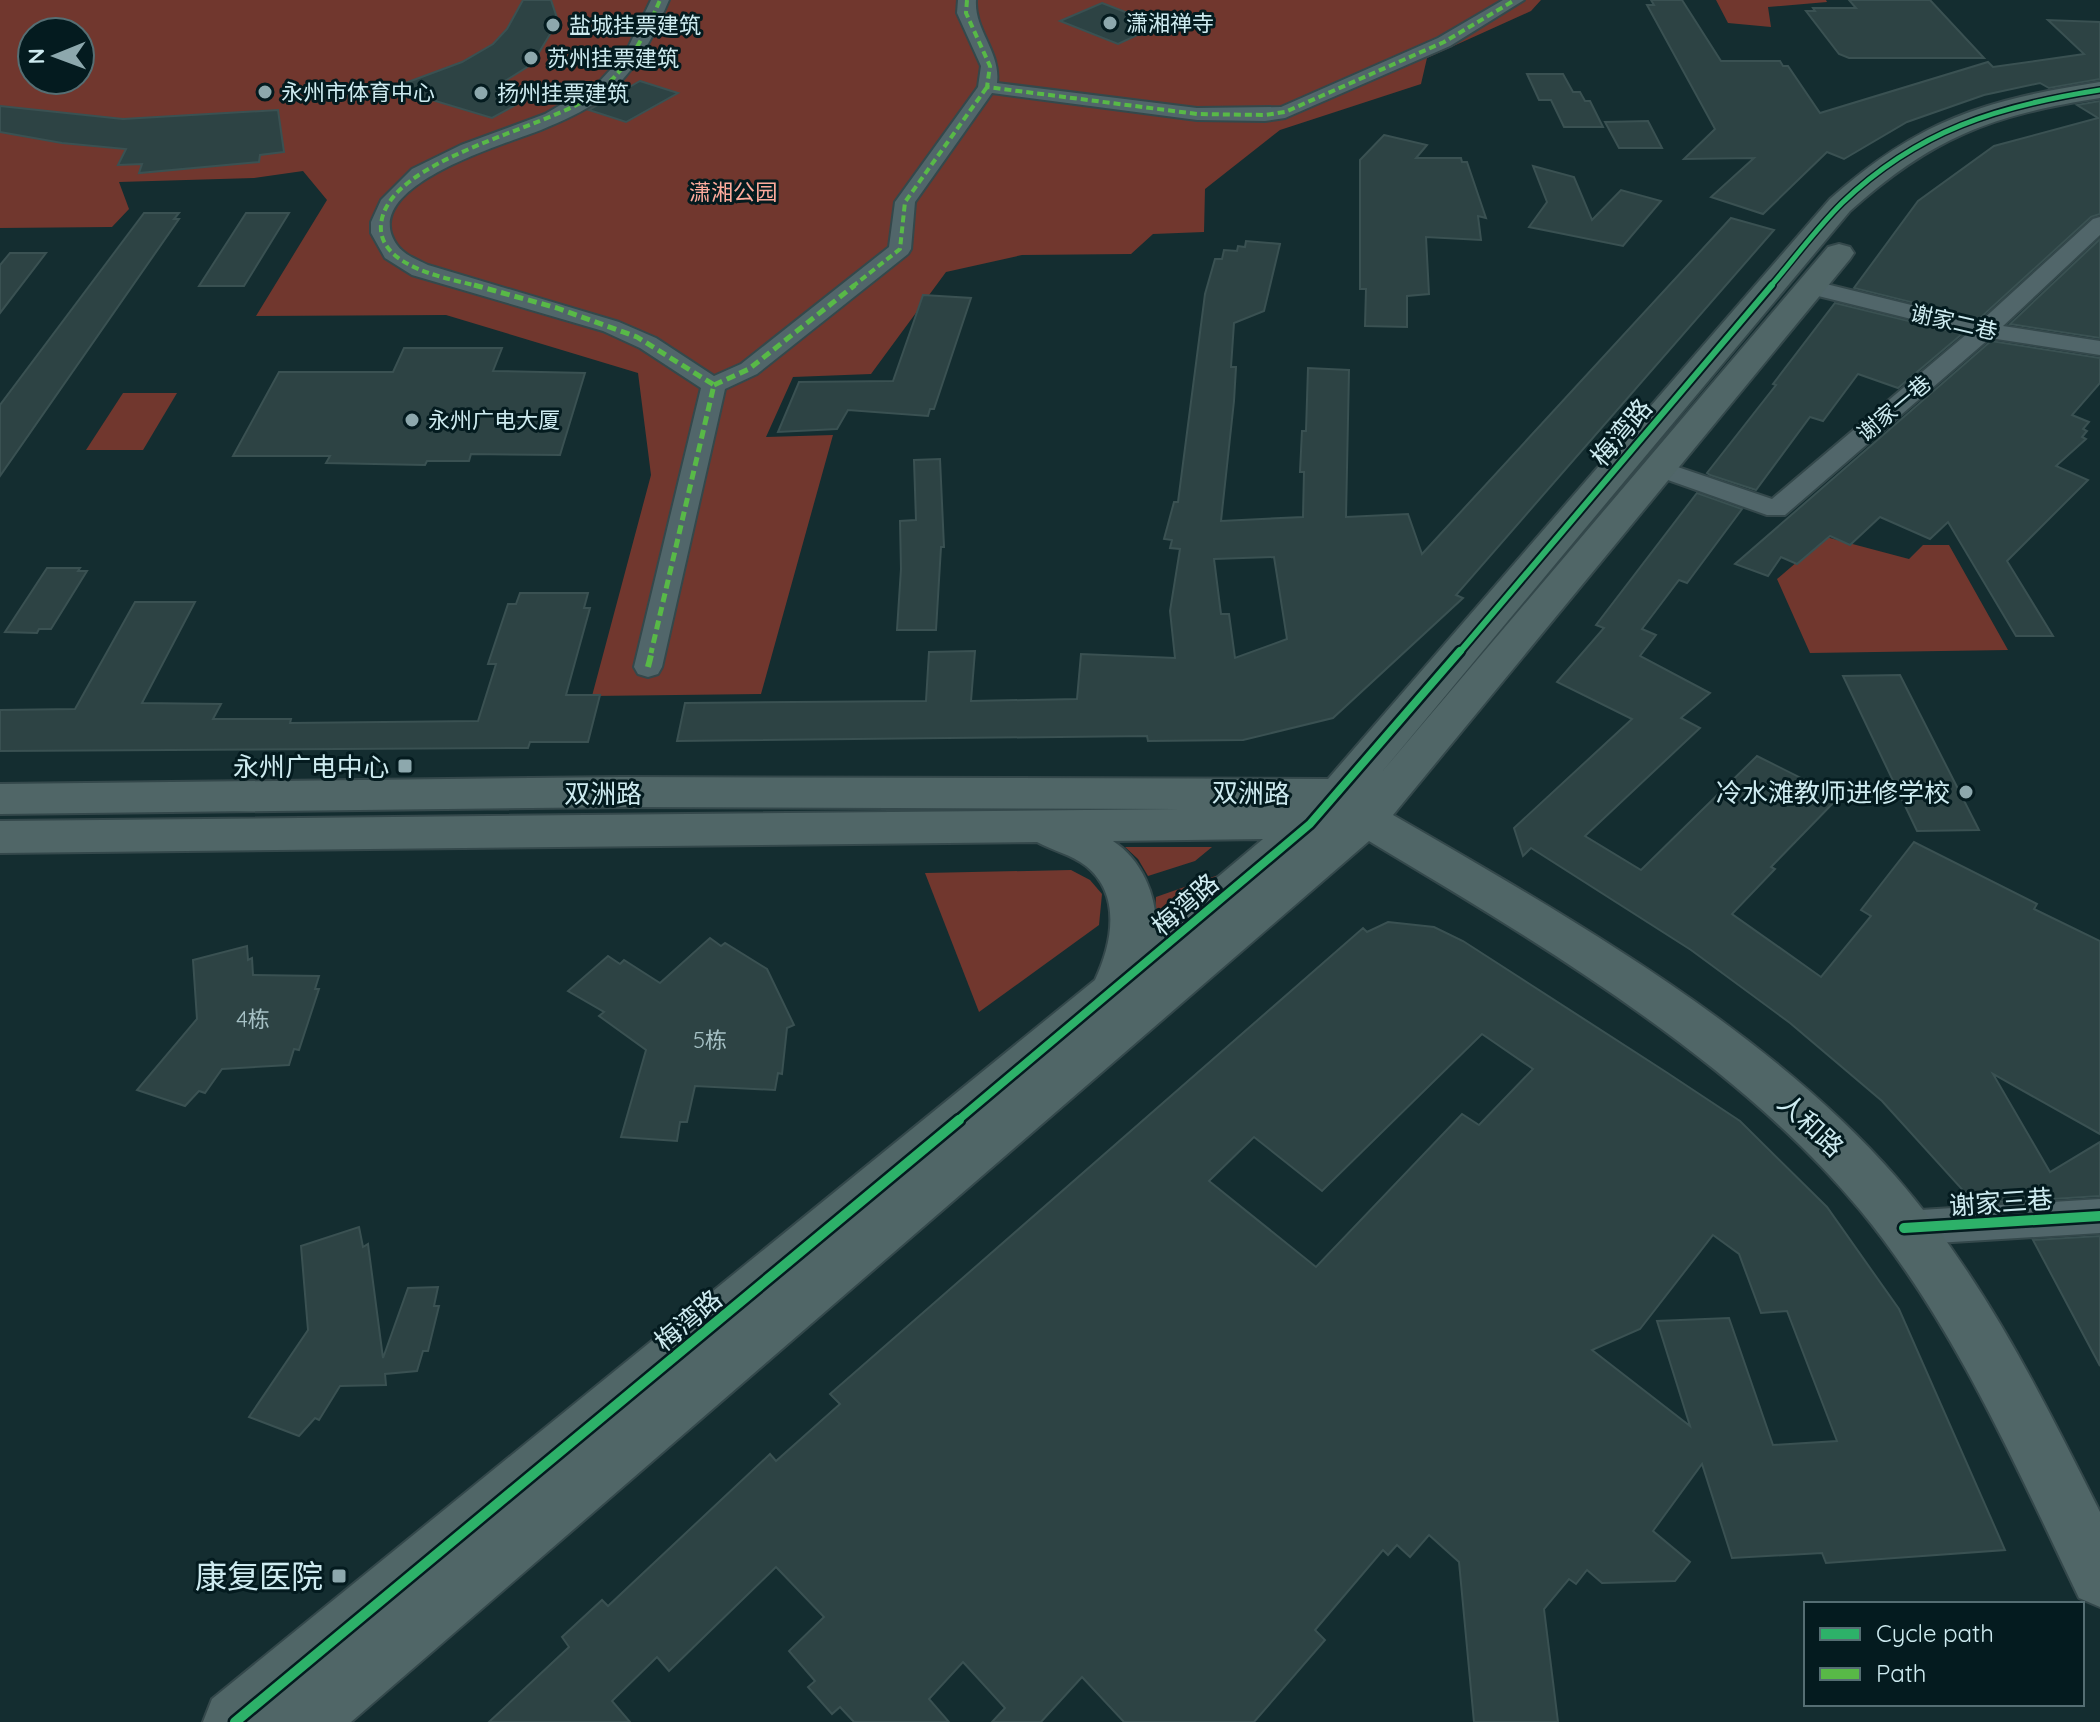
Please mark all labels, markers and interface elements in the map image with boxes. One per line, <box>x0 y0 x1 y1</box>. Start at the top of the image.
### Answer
place label: 潇湘禅寺 <box>1126 9 1214 37</box>
place label: 盐城挂票建筑 <box>569 11 701 39</box>
marker: 潇湘禅寺 <box>1101 14 1119 32</box>
north arrow <box>16 16 96 96</box>
marker: 盐城挂票建筑 <box>544 16 562 34</box>
place label: 苏州挂票建筑 <box>547 44 679 72</box>
text: N <box>22 48 50 65</box>
marker: 苏州挂票建筑 <box>522 49 540 67</box>
place label: 永州市体育中心 <box>281 78 435 106</box>
place label: 扬州挂票建筑 <box>497 79 629 107</box>
marker: 永州市体育中心 <box>256 83 274 101</box>
marker: 扬州挂票建筑 <box>472 84 490 102</box>
park label: 潇湘公园 <box>689 178 777 206</box>
street label: 谢家二巷 <box>1908 298 2000 346</box>
street label: 谢家一巷 <box>1851 369 1937 447</box>
street label: 梅湾路 <box>1583 392 1659 472</box>
place label: 永州广电大厦 <box>428 406 560 434</box>
marker: 永州广电大厦 <box>403 411 421 429</box>
place label: 永州广电中心 <box>233 750 389 783</box>
marker: 永州广电中心 <box>396 757 414 775</box>
street label: 双洲路 <box>1212 776 1290 810</box>
place label: 冷水滩教师进修学校 <box>1716 776 1950 809</box>
street label: 双洲路 <box>564 777 642 810</box>
marker: 冷水滩教师进修学校 <box>1957 783 1975 801</box>
street label: 梅湾路 <box>1145 866 1225 942</box>
house number: 4栋 <box>236 1005 270 1033</box>
house number: 5栋 <box>693 1026 727 1054</box>
street label: 人和路 <box>1771 1086 1851 1164</box>
street label: 谢家三巷 <box>1948 1182 2054 1222</box>
street label: 梅湾路 <box>648 1282 728 1358</box>
place label: 康复医院 <box>195 1556 323 1596</box>
marker: 康复医院 <box>330 1567 348 1585</box>
legend <box>1804 1602 2084 1706</box>
text: Cycle path <box>1876 1618 1994 1648</box>
text: Path <box>1876 1658 1927 1688</box>

